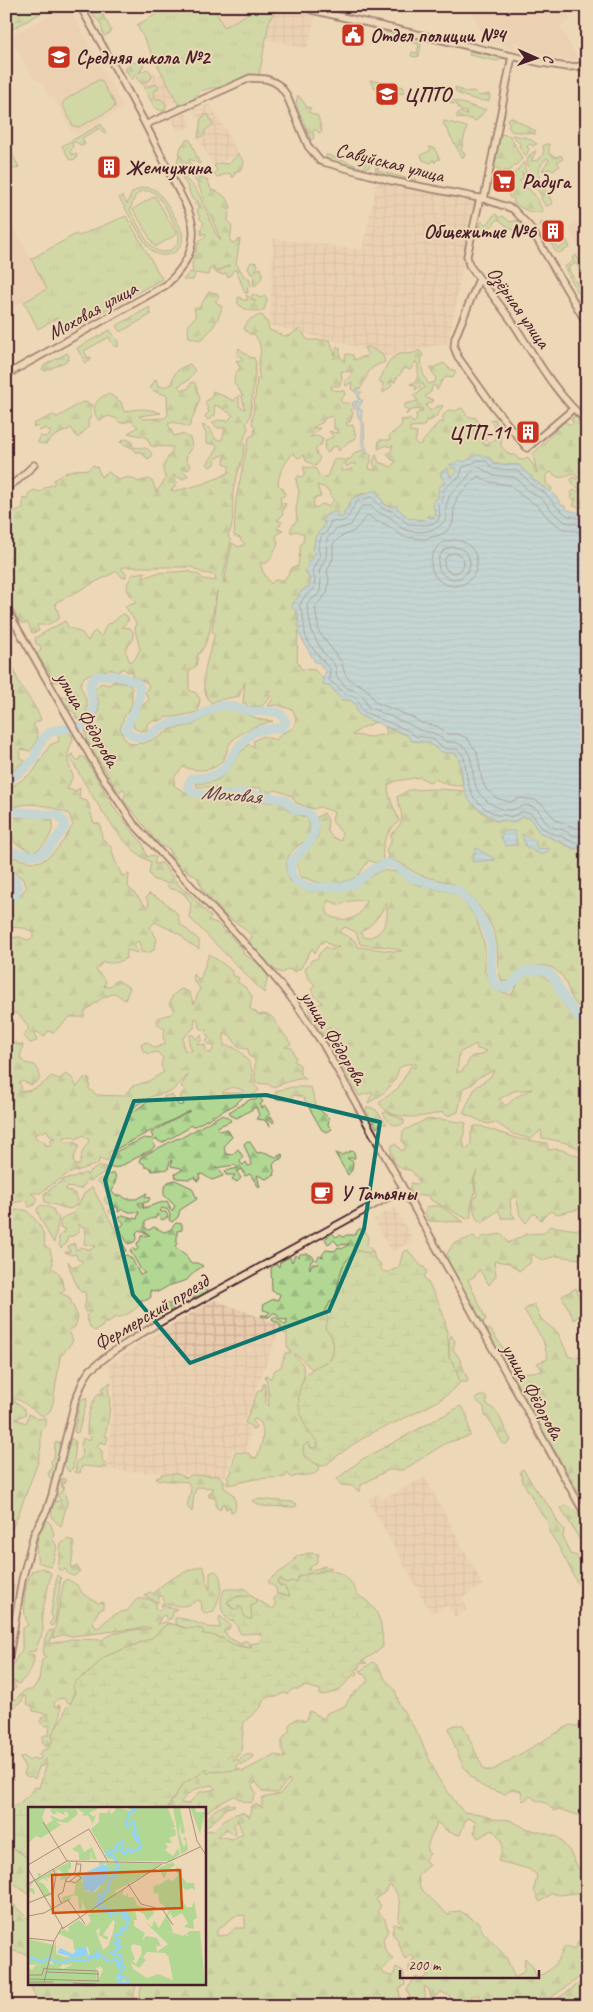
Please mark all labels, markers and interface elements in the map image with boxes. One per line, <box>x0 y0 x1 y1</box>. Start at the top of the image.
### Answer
public building icon: Отдел полиции №4 <box>340 22 366 48</box>
place label: Отдел полиции №4 <box>370 23 508 48</box>
north arrow <box>510 32 560 82</box>
school or university icon: Средняя школа №2 <box>46 44 72 70</box>
place label: Средняя школа №2 <box>76 45 211 70</box>
text: С <box>540 55 557 64</box>
school or university icon: ЦПТО <box>374 81 400 107</box>
place label: ЦПТО <box>404 82 454 107</box>
street label: Савуйская улица <box>333 137 449 188</box>
building icon: Жемчужина <box>96 154 122 180</box>
place label: Жемчужина <box>126 155 213 181</box>
supermarket icon: Радуга <box>491 168 517 194</box>
place label: Радуга <box>522 169 573 195</box>
building icon: Общежитие №6 <box>540 218 566 244</box>
place label: Общежитие №6 <box>424 219 538 244</box>
street label: Озёрная улица <box>481 262 557 355</box>
street label: Моховая улица <box>43 275 143 345</box>
building icon: ЦТП-11 <box>515 419 541 445</box>
place label: ЦТП-11 <box>449 420 512 445</box>
street label: улица Фёдорова <box>50 666 126 773</box>
water label: Моховая <box>200 778 264 810</box>
street label: улица Фёдорова <box>294 985 373 1090</box>
cafe icon: У Татьяны <box>309 1180 335 1206</box>
place label: У Татьяны <box>340 1181 418 1206</box>
street label: Фермерский проезд <box>89 1267 215 1356</box>
street label: улица Фёдорова <box>495 1338 570 1445</box>
inset map <box>28 1807 205 1984</box>
scale bar <box>400 1947 539 1979</box>
text: 200 m <box>408 1956 442 1975</box>

